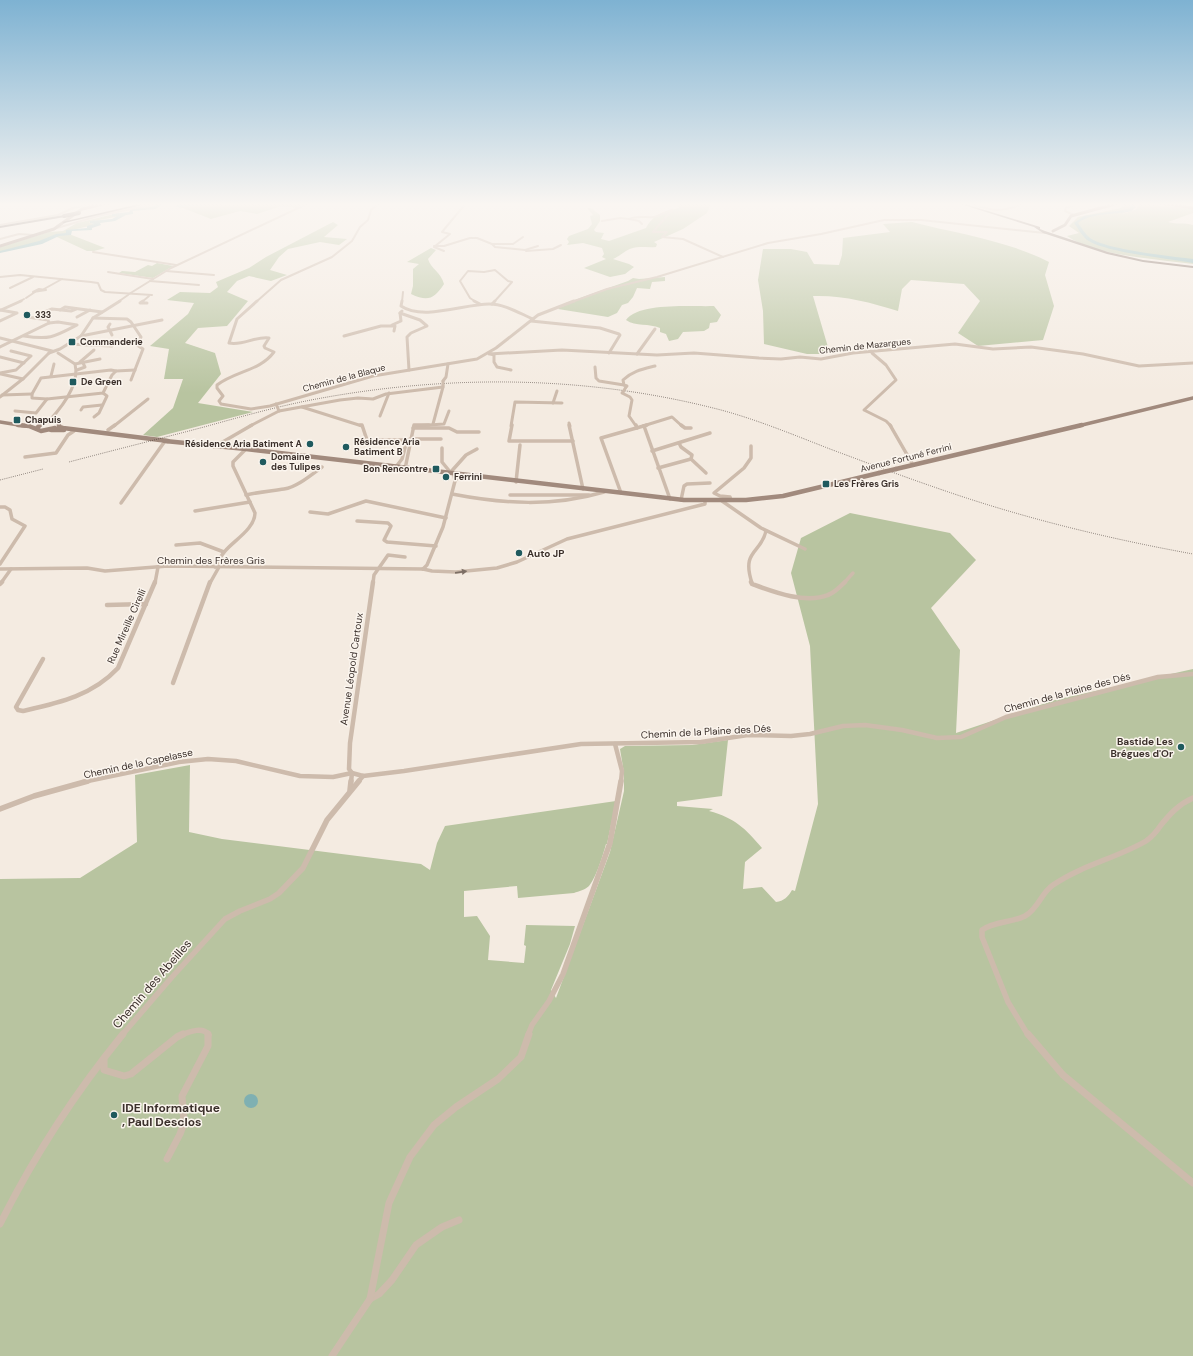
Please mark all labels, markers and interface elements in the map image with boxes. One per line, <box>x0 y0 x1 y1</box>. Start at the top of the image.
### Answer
place label: 333 <box>35 309 51 321</box>
marker: 333 <box>22 310 32 320</box>
street label: Chemin de Mazargues <box>819 335 912 357</box>
place label: Commanderie <box>80 336 143 348</box>
marker: Commanderie <box>67 337 77 347</box>
street label: Chemin de la Blaque <box>301 361 387 395</box>
place label: De Green <box>81 376 122 388</box>
marker: De Green <box>68 377 78 387</box>
place label: Chapuis <box>25 414 61 426</box>
marker: Chapuis <box>12 415 22 425</box>
place label: Résidence Aria Batiment B <box>354 436 420 458</box>
place label: Résidence Aria Batiment A <box>185 438 303 450</box>
marker: Résidence Aria Batiment A <box>305 439 315 449</box>
street label: Avenue Fortuné Ferrini <box>859 441 953 475</box>
marker: Résidence Aria Batiment B <box>341 442 351 452</box>
place label: Domaine des Tulipes <box>271 451 321 473</box>
marker: Domaine des Tulipes <box>258 457 268 467</box>
place label: Bon Rencontre <box>363 463 429 475</box>
marker: Bon Rencontre <box>431 464 441 474</box>
place label: Ferrini <box>454 471 482 483</box>
marker: Ferrini <box>441 472 451 482</box>
place label: Les Frères Gris <box>834 478 899 490</box>
marker: Les Frères Gris <box>821 479 831 489</box>
place label: Auto JP <box>527 547 564 560</box>
marker: Auto JP <box>514 548 524 558</box>
street label: Chemin des Frères Gris <box>157 554 265 567</box>
one-way arrow <box>455 569 467 575</box>
street label: Rue Mireille Cirelli <box>104 587 149 666</box>
street label: Avenue Léopold Cartoux <box>337 612 366 726</box>
street label: Chemin de la Plaine des Dés <box>1002 669 1132 716</box>
street label: Chemin de la Plaine des Dés <box>641 722 771 741</box>
place label: Bastide Les Brégues d'Or <box>1110 735 1173 760</box>
marker: Bastide Les Brégues d'Or <box>1176 742 1186 752</box>
street label: Chemin de la Capelasse <box>82 746 194 781</box>
street label: Chemin des Abeilles <box>109 936 195 1032</box>
place label: IDE Informatique , Paul Desclos <box>122 1100 220 1130</box>
marker: IDE Informatique , Paul Desclos <box>109 1110 119 1120</box>

